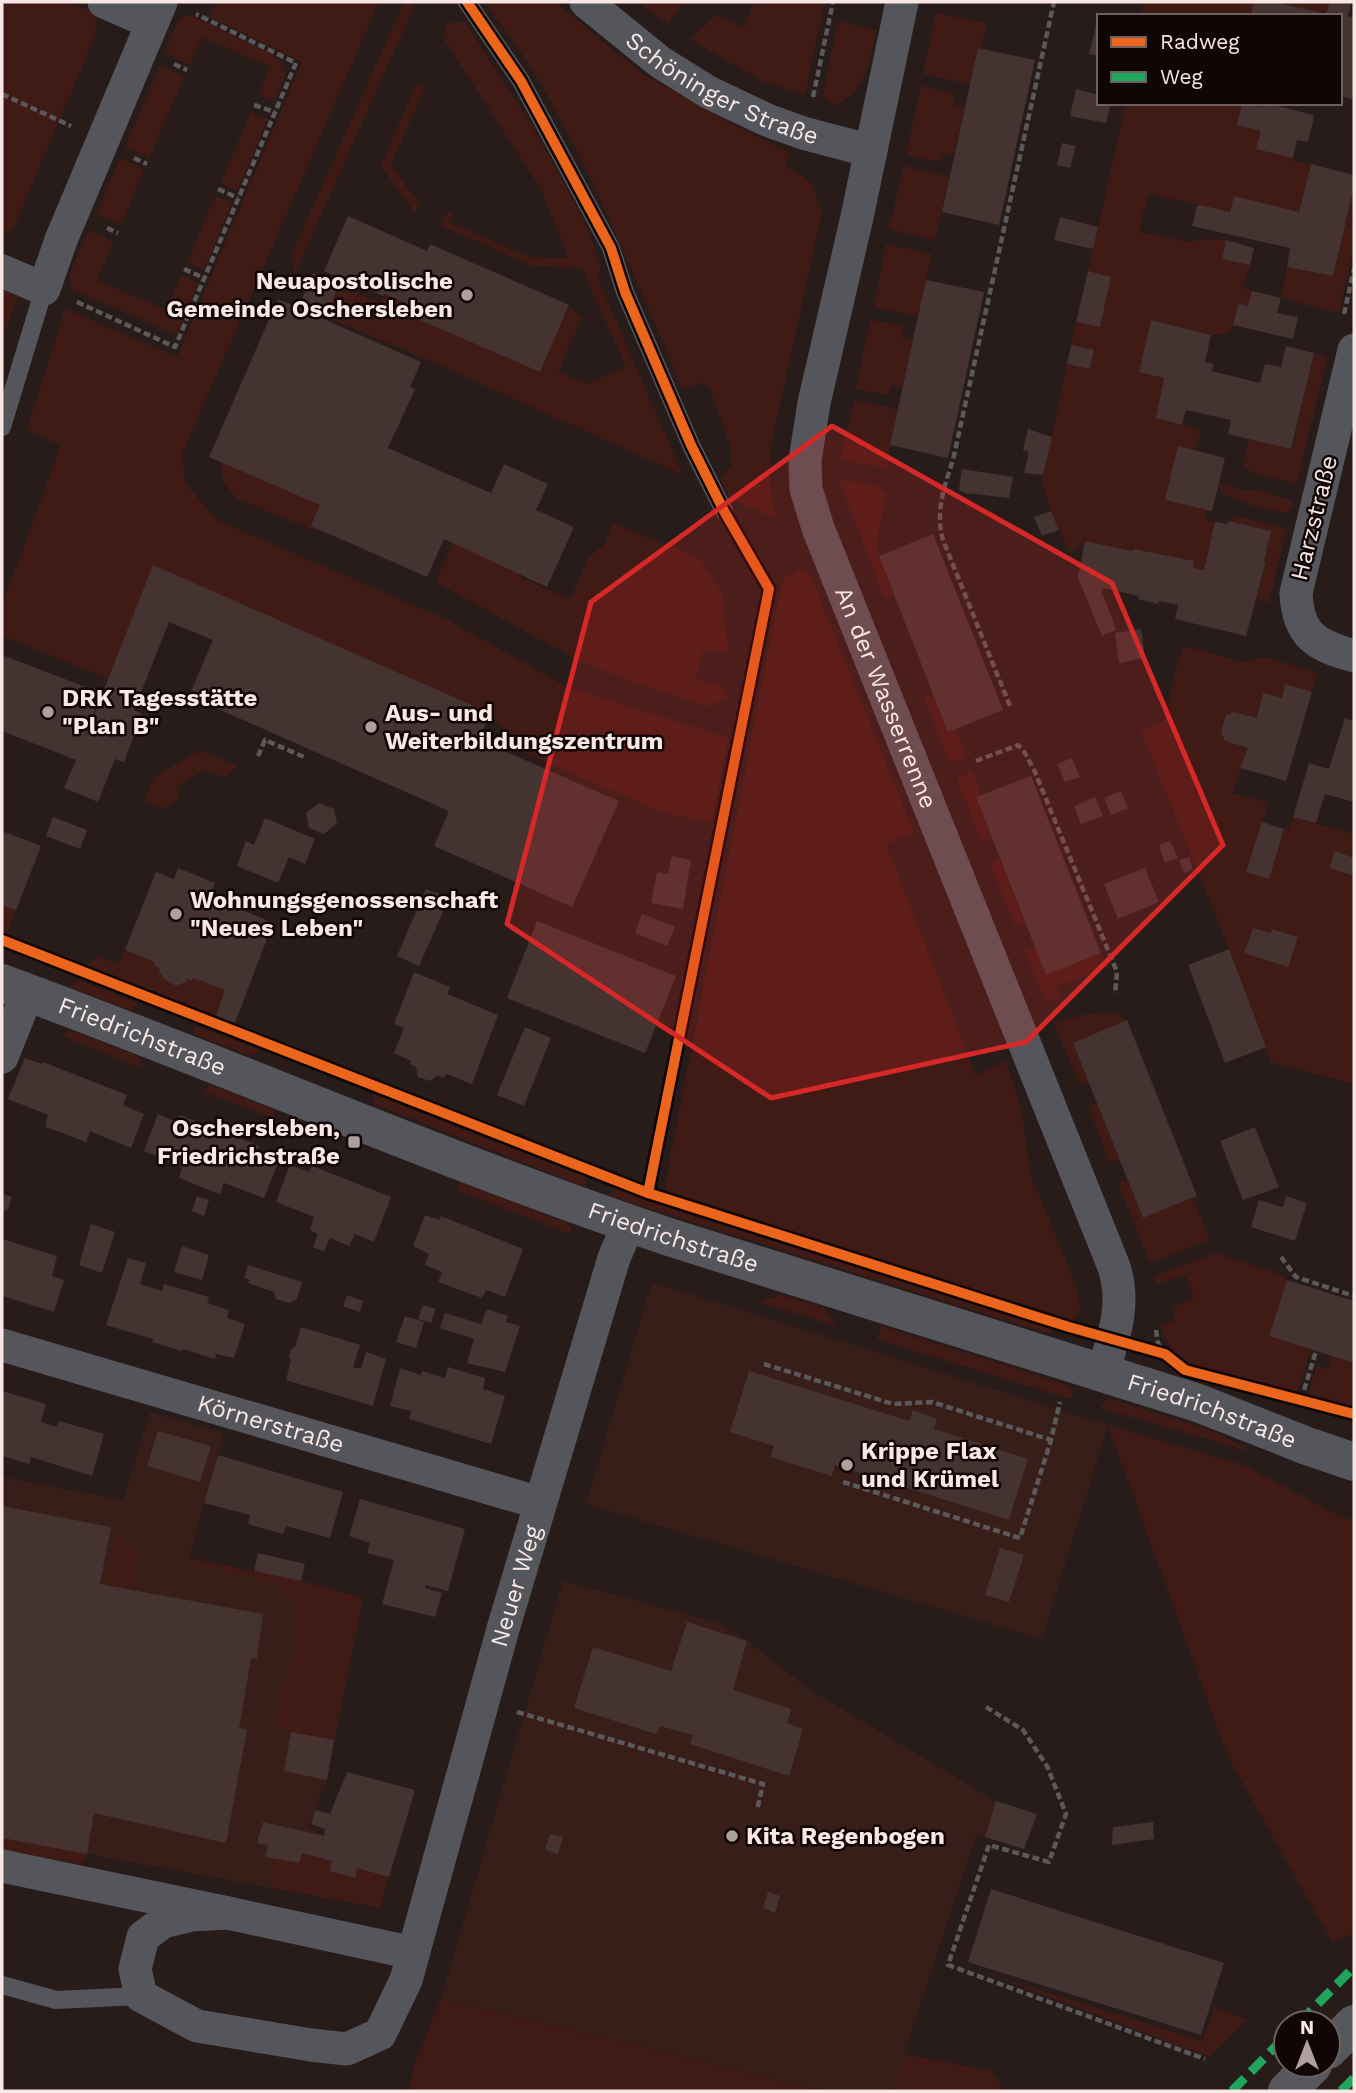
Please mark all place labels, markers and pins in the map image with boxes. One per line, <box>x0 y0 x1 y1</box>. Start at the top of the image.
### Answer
place label: Neuapostolische Gemeinde Oschersleben <box>166 267 453 323</box>
marker: Neuapostolische Gemeinde Oschersleben <box>459 287 475 303</box>
place label: DRK Tagesstätte "Plan B" <box>62 684 257 740</box>
place label: Aus- und Weiterbildungszentrum <box>385 699 663 755</box>
marker: DRK Tagesstätte "Plan B" <box>40 704 56 720</box>
marker: Aus- und Weiterbildungszentrum <box>363 719 379 735</box>
place label: Wohnungsgenossenschaft "Neues Leben" <box>190 886 499 942</box>
marker: Wohnungsgenossenschaft "Neues Leben" <box>168 906 184 922</box>
place label: Oschersleben, Friedrichstraße <box>157 1114 340 1170</box>
marker: Oschersleben, Friedrichstraße <box>346 1134 362 1150</box>
place label: Krippe Flax und Krümel <box>861 1437 999 1493</box>
marker: Krippe Flax und Krümel <box>839 1457 855 1473</box>
place label: Kita Regenbogen <box>746 1822 945 1850</box>
marker: Kita Regenbogen <box>724 1828 740 1844</box>

